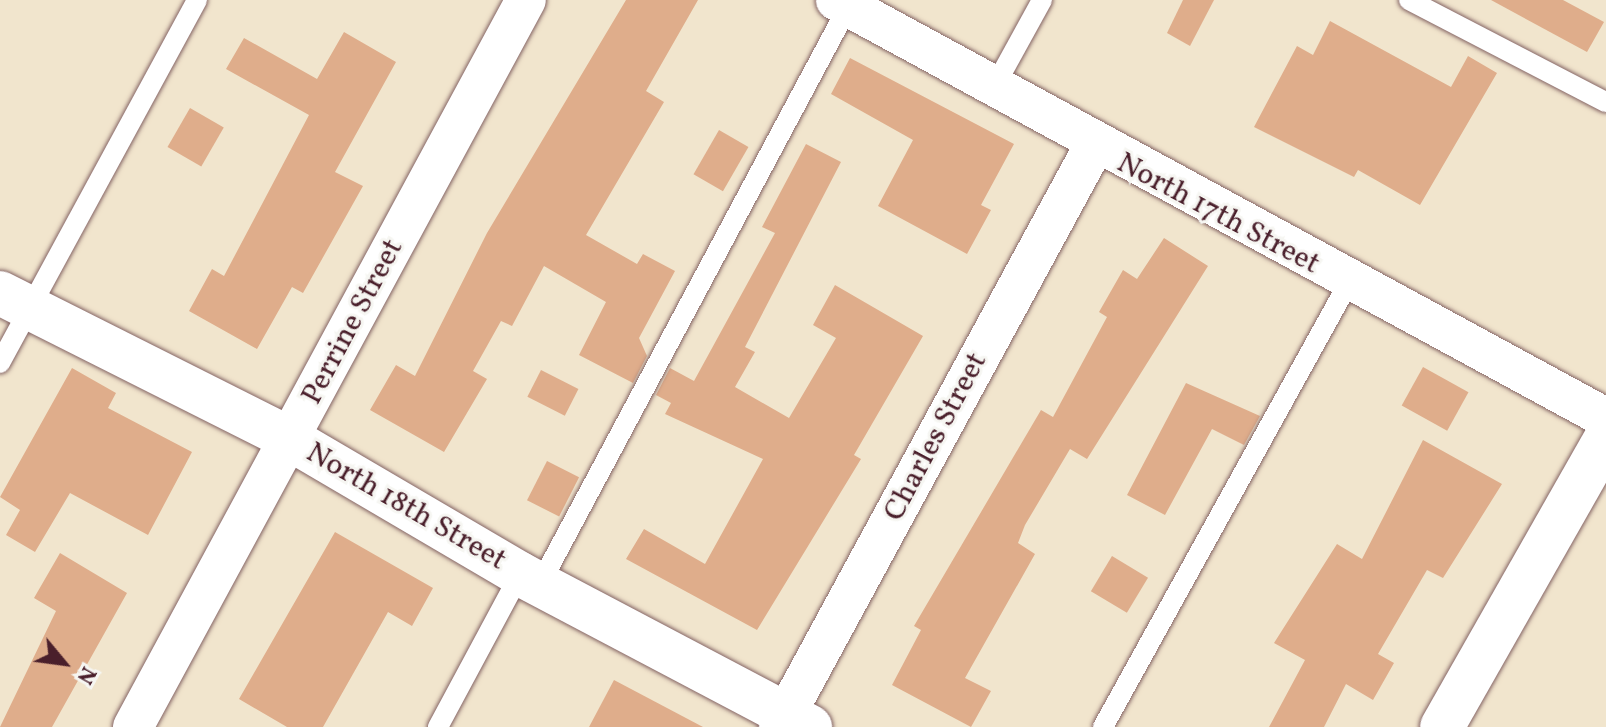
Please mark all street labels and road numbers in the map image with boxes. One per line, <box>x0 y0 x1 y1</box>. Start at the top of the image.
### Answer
street label: North 17th Street <box>1110 145 1326 283</box>
street label: Perrine Street <box>294 233 412 411</box>
street label: Charles Street <box>877 347 995 527</box>
street label: North 18th Street <box>300 435 512 579</box>

